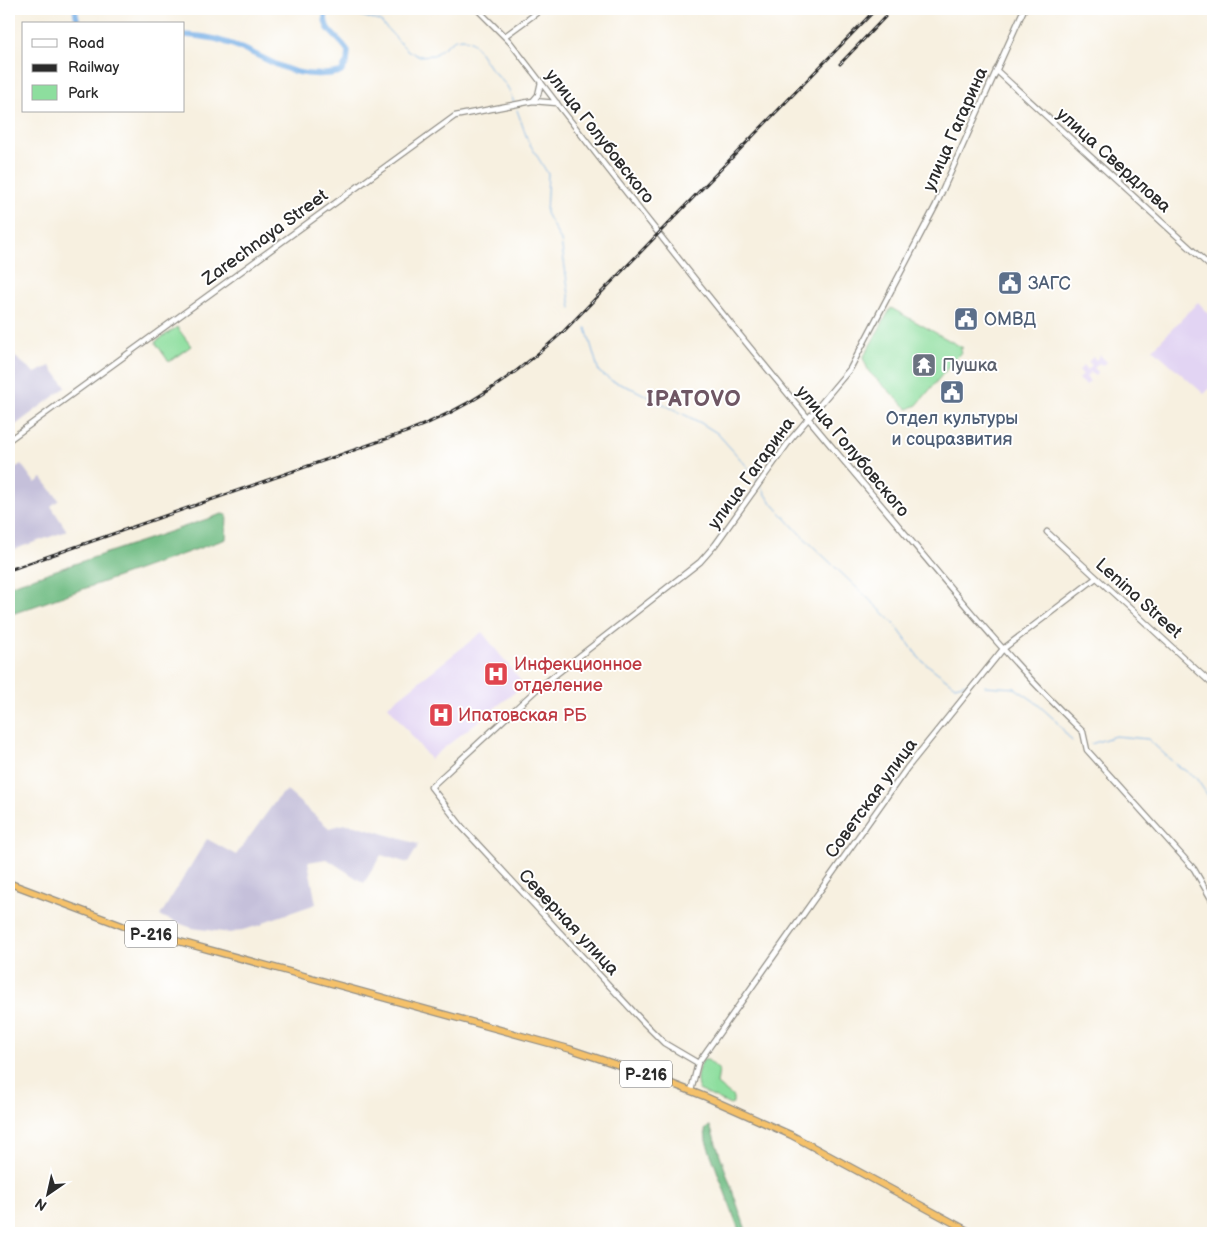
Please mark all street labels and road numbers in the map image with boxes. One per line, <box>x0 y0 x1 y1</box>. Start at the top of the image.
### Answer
street label: улица Гагарина <box>919 64 992 194</box>
street label: улица Голубовского <box>541 65 659 208</box>
street label: улица Свердлова <box>1052 104 1175 217</box>
street label: Zarechnaya Street <box>198 185 332 290</box>
street label: улица Голубовского <box>792 382 914 521</box>
street label: улица Гагарина <box>704 413 799 533</box>
street label: Lenina Street <box>1091 554 1187 643</box>
street label: Советская улица <box>821 734 922 862</box>
street label: Северная улица <box>514 865 623 980</box>
road number: Р-216 <box>125 921 177 948</box>
road number: Р-216 <box>620 1060 672 1088</box>

